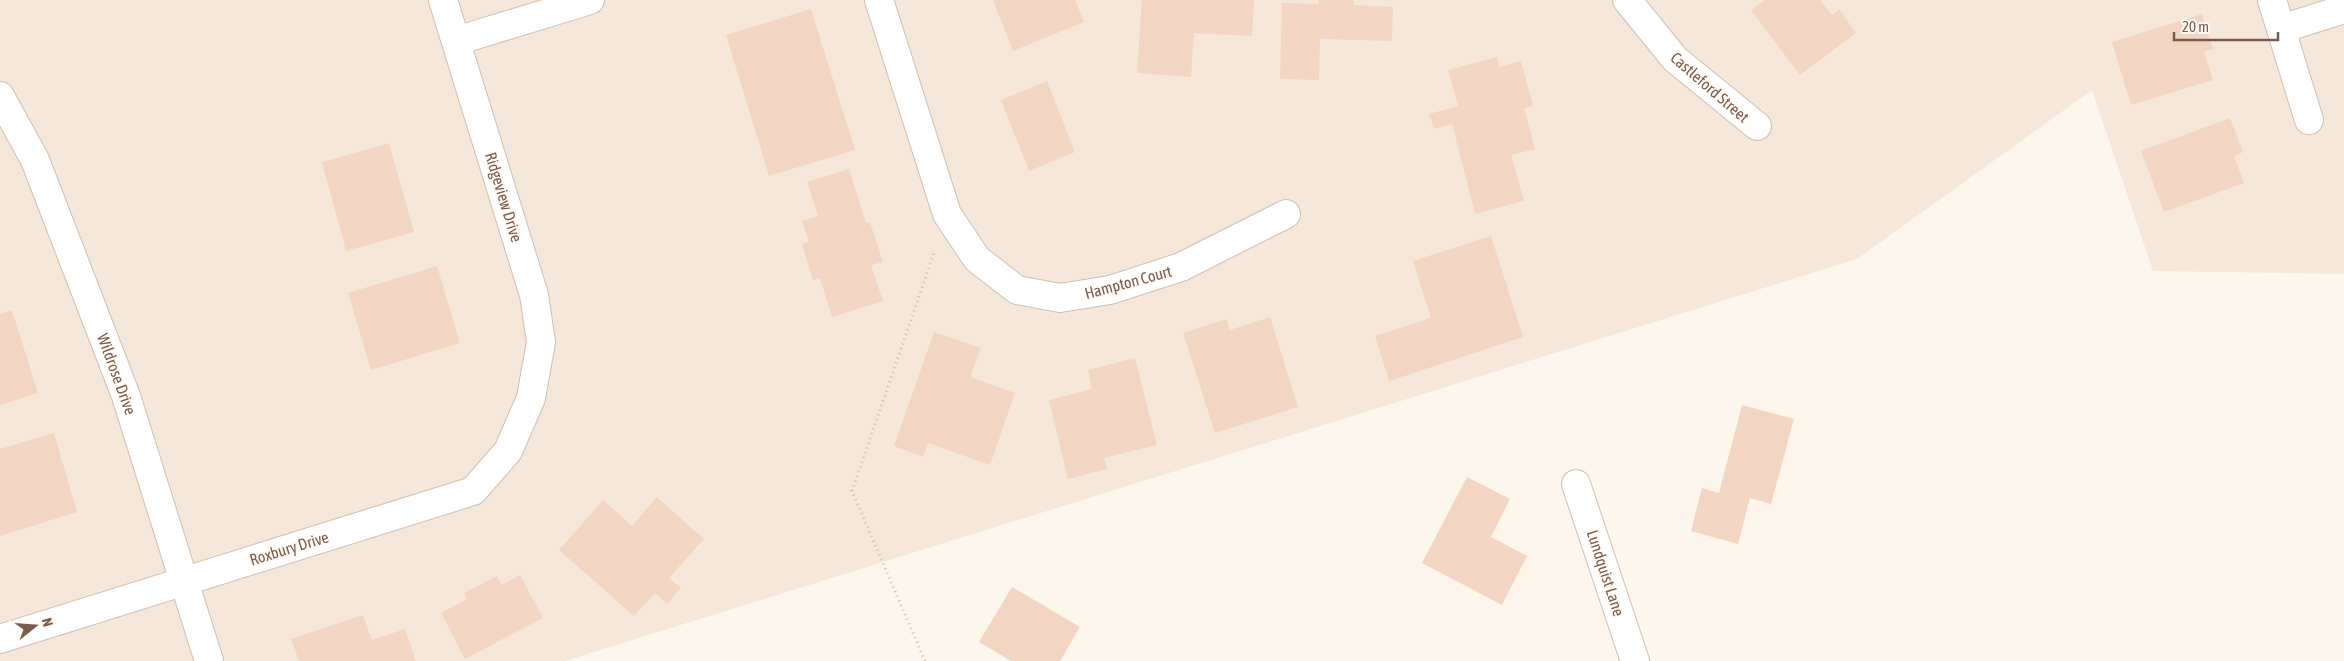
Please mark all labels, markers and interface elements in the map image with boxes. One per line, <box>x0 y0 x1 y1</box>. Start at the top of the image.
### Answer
scale bar <box>2174 10 2278 42</box>
text: 20 m <box>2182 18 2209 35</box>
street label: Castleford Street <box>1667 48 1753 126</box>
street label: Ridgeview Drive <box>481 150 526 244</box>
street label: Hampton Court <box>1082 262 1174 303</box>
street label: Wildrose Drive <box>94 331 140 417</box>
street label: Roxbury Drive <box>247 527 331 570</box>
street label: Lundquist Lane <box>1583 528 1628 619</box>
north arrow <box>10 601 60 651</box>
text: N <box>39 616 56 628</box>

